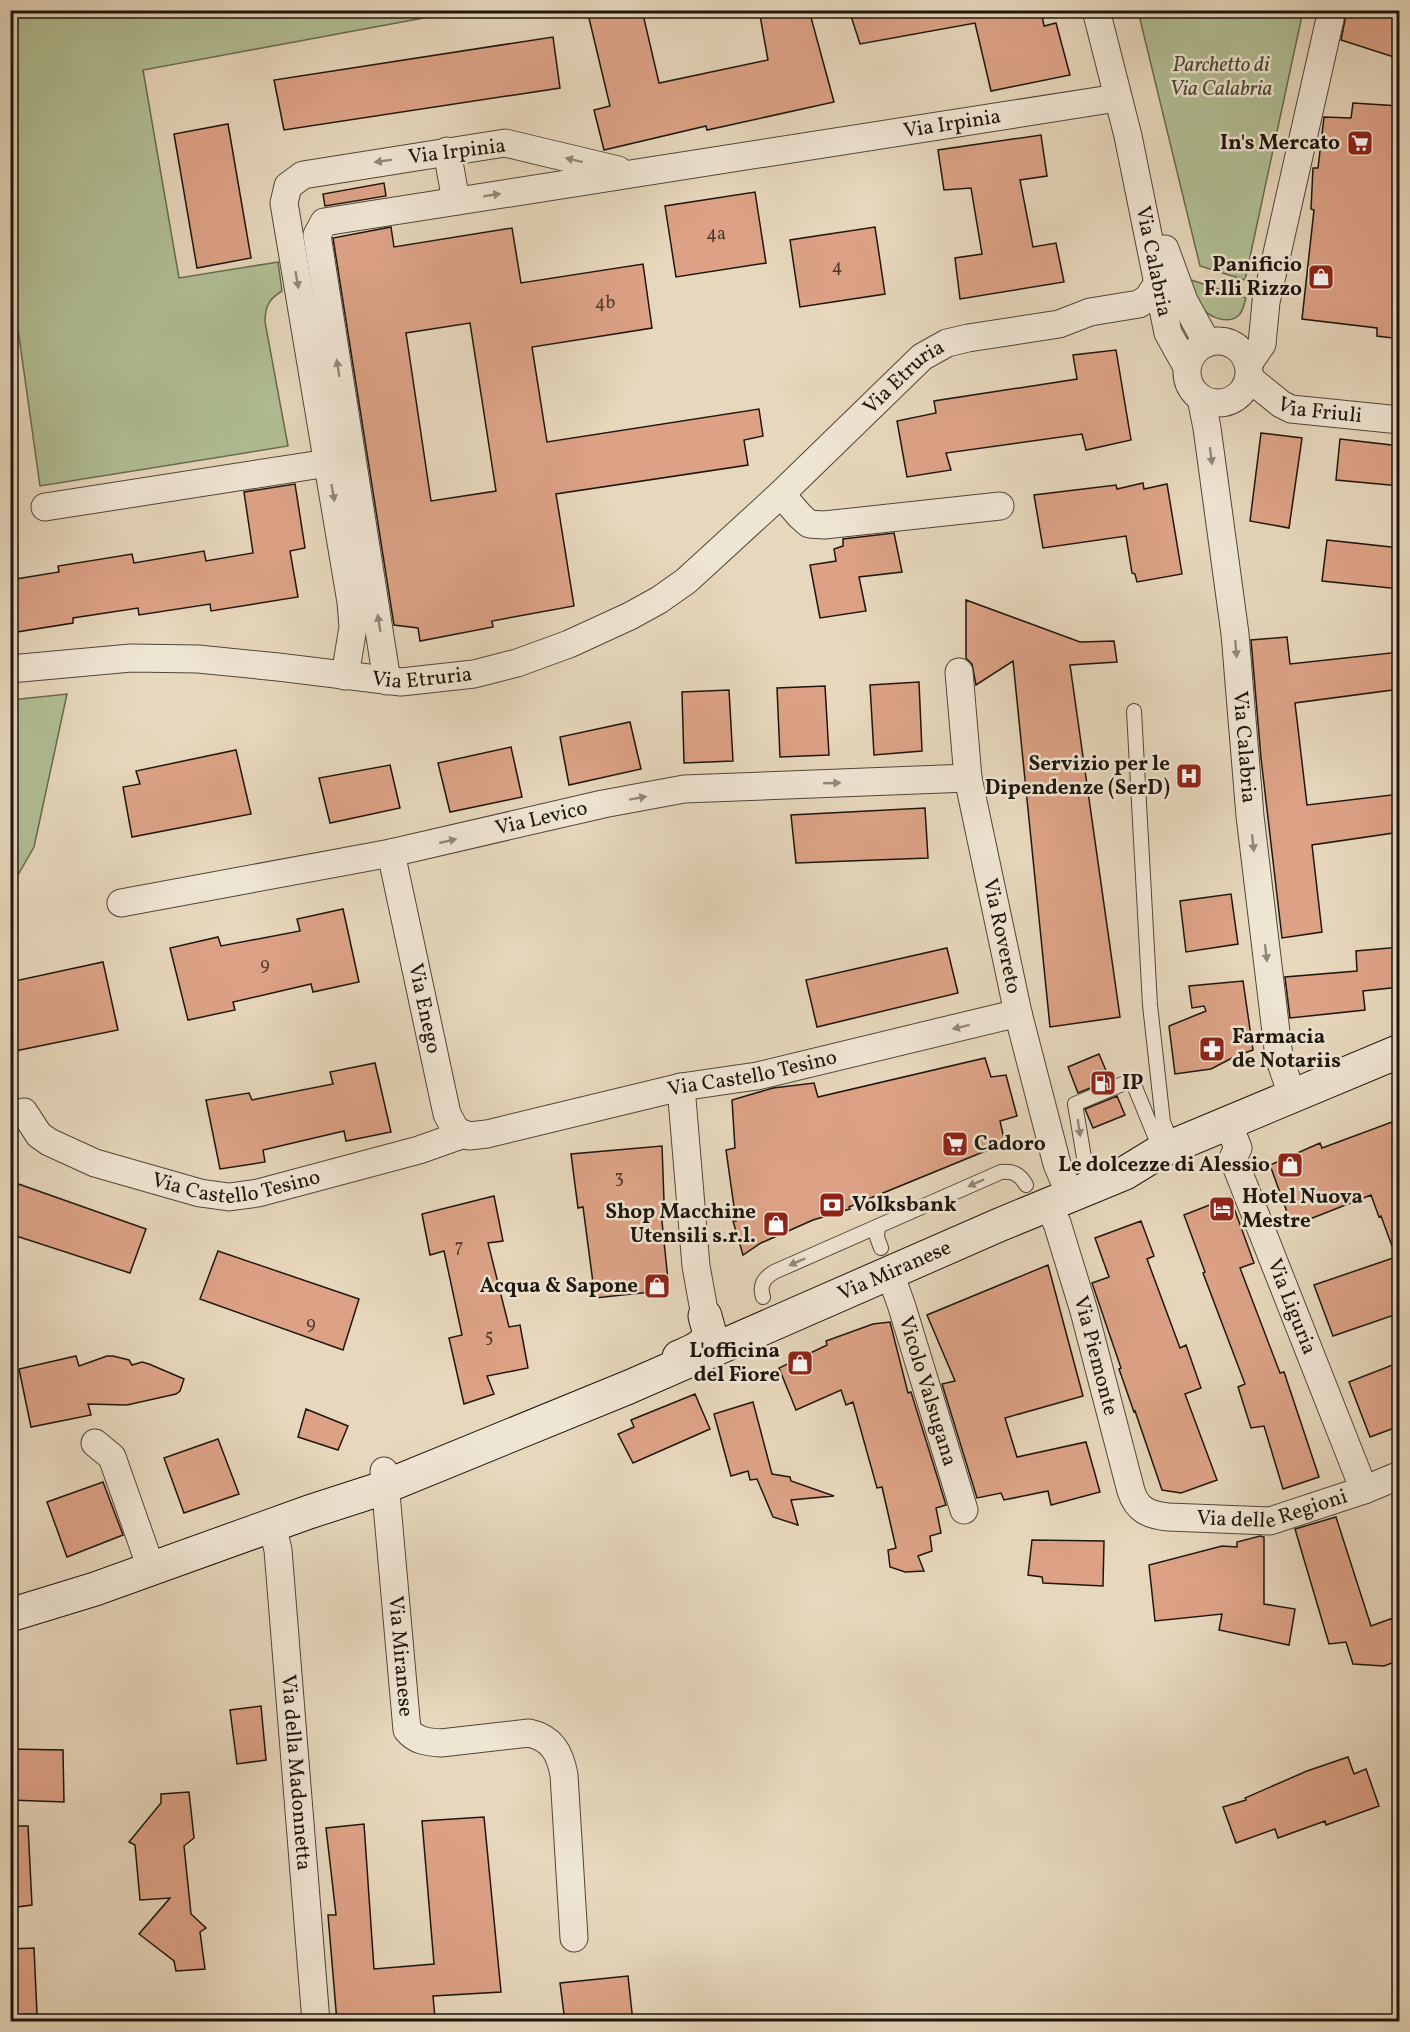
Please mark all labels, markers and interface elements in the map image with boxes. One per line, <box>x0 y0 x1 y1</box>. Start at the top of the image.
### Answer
park label: Parchetto di Via Calabria <box>1170 51 1273 104</box>
street label: Via Irpinia <box>901 102 1003 146</box>
supermarket icon: In's Mercato <box>1345 128 1375 158</box>
place label: In's Mercato <box>1220 129 1340 158</box>
street label: Via Irpinia <box>406 132 508 172</box>
one-way arrow <box>565 154 584 164</box>
one-way arrow <box>373 157 392 166</box>
one-way arrow <box>483 191 502 200</box>
street label: Via Calabria <box>1128 203 1179 319</box>
house number: 4a <box>706 222 726 247</box>
place label: Panificio F.lli Rizzo <box>1204 251 1302 304</box>
house number: 4 <box>832 255 842 280</box>
shop icon: Panificio F.lli Rizzo <box>1306 262 1336 292</box>
one-way arrow <box>293 271 302 290</box>
house number: 4b <box>595 291 615 316</box>
street label: Via Etruria <box>857 333 950 421</box>
one-way arrow <box>333 359 342 378</box>
street label: Via Friuli <box>1272 390 1363 431</box>
one-way arrow <box>1206 446 1215 465</box>
one-way arrow <box>328 484 337 503</box>
one-way arrow <box>374 614 383 633</box>
one-way arrow <box>1231 639 1241 658</box>
street label: Via Etruria <box>370 660 474 697</box>
street label: Via Calabria <box>1225 690 1263 804</box>
place label: Servizio per le Dipendenze (SerD) <box>985 750 1170 803</box>
hospital icon: Servizio per le Dipendenze (SerD) <box>1174 761 1204 791</box>
one-way arrow <box>823 778 842 787</box>
one-way arrow <box>629 793 648 802</box>
street label: Via Levico <box>492 794 590 843</box>
one-way arrow <box>1249 834 1258 853</box>
one-way arrow <box>439 836 458 845</box>
street label: Via Rovereto <box>975 876 1028 996</box>
one-way arrow <box>1261 944 1271 963</box>
house number: 9 <box>260 953 270 978</box>
street label: Via Enego <box>401 961 448 1056</box>
one-way arrow <box>952 1022 970 1032</box>
place label: Farmacia de Notariis <box>1232 1023 1341 1076</box>
pharmacy icon: Farmacia de Notariis <box>1197 1034 1227 1064</box>
street label: Via Castello Tesino <box>665 1043 840 1104</box>
fuel station icon: IP <box>1088 1068 1118 1098</box>
place label: IP <box>1122 1069 1143 1098</box>
one-way arrow <box>1075 1119 1084 1138</box>
supermarket icon: Cadoro <box>940 1129 970 1159</box>
place label: Cadoro <box>974 1130 1046 1159</box>
shop icon: Le dolcezze di Alessio <box>1275 1150 1305 1180</box>
place label: Le dolcezze di Alessio <box>1058 1151 1270 1180</box>
street label: Via Castello Tesino <box>149 1162 324 1212</box>
house number: 3 <box>614 1166 624 1191</box>
one-way arrow <box>967 1179 984 1188</box>
place label: Hotel Nuova Mestre <box>1242 1183 1363 1236</box>
bank icon: Volksbank <box>817 1190 847 1220</box>
place label: Volksbank <box>852 1191 957 1220</box>
hotel icon: Hotel Nuova Mestre <box>1207 1194 1237 1224</box>
place label: Shop Macchine Utensili s.r.l. <box>605 1198 756 1251</box>
shop icon: Shop Macchine Utensili s.r.l. <box>761 1209 791 1239</box>
street label: Via Miranese <box>833 1233 956 1308</box>
house number: 7 <box>455 1235 463 1260</box>
street label: Via Liguria <box>1260 1255 1324 1359</box>
one-way arrow <box>789 1257 806 1266</box>
shop icon: Acqua & Sapone <box>642 1271 672 1301</box>
place label: Acqua & Sapone <box>480 1272 638 1301</box>
street label: Via Piemonte <box>1066 1293 1125 1419</box>
house number: 9 <box>306 1312 316 1337</box>
street label: Vicolo Valsugana <box>891 1313 964 1470</box>
house number: 5 <box>485 1325 493 1350</box>
place label: L'officina del Fiore <box>689 1337 780 1390</box>
shop icon: L'officina del Fiore <box>785 1348 815 1378</box>
street label: Via delle Regioni <box>1196 1482 1351 1536</box>
street label: Via Miranese <box>381 1595 420 1718</box>
street label: Via della Madonnetta <box>274 1673 318 1872</box>

